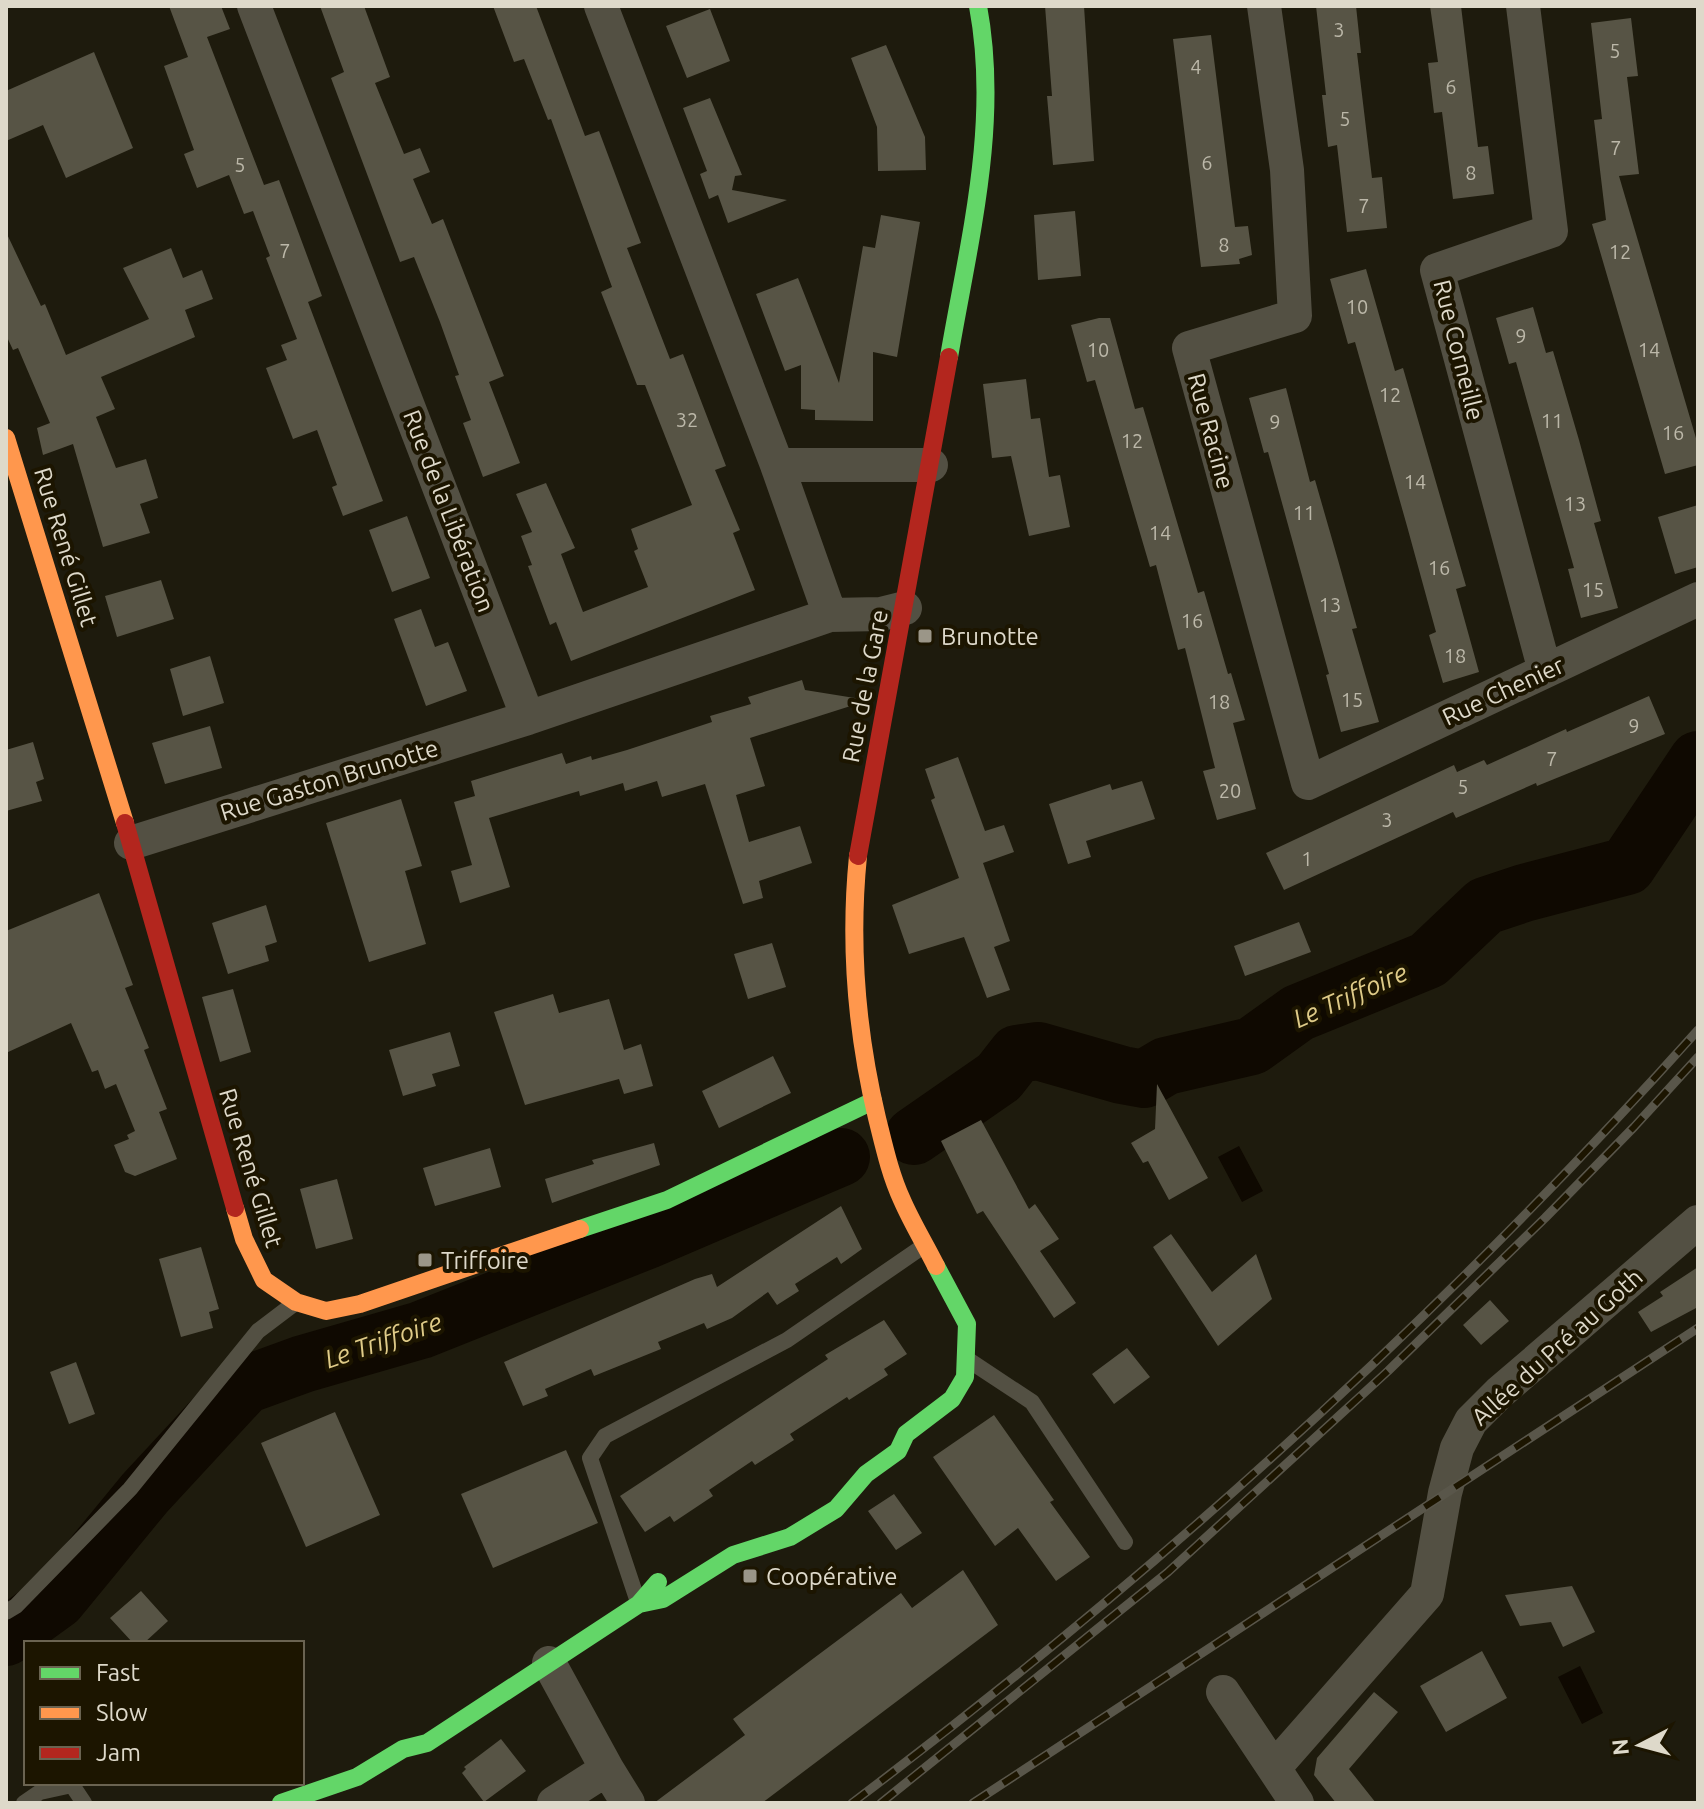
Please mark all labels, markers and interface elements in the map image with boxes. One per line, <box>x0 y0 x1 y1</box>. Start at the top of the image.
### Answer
house number: 3 <box>1333 18 1345 41</box>
house number: 5 <box>1609 39 1621 62</box>
house number: 4 <box>1190 55 1202 78</box>
house number: 6 <box>1445 75 1457 98</box>
house number: 5 <box>1339 107 1351 130</box>
house number: 7 <box>1610 136 1622 159</box>
house number: 6 <box>1201 151 1213 174</box>
house number: 5 <box>234 153 246 176</box>
house number: 8 <box>1465 161 1477 184</box>
house number: 7 <box>1358 194 1370 217</box>
house number: 8 <box>1218 233 1230 256</box>
house number: 7 <box>279 239 291 262</box>
house number: 12 <box>1609 240 1631 263</box>
street label: Rue Corneille <box>1429 277 1489 423</box>
house number: 10 <box>1346 295 1368 318</box>
house number: 9 <box>1515 324 1527 347</box>
house number: 10 <box>1087 338 1109 361</box>
house number: 14 <box>1638 338 1660 361</box>
street label: Rue Racine <box>1183 370 1239 492</box>
house number: 12 <box>1379 383 1401 406</box>
street label: Rue de la Libération <box>398 406 500 616</box>
house number: 32 <box>676 408 698 431</box>
house number: 11 <box>1541 409 1563 432</box>
house number: 9 <box>1269 410 1281 433</box>
house number: 16 <box>1662 421 1684 444</box>
house number: 12 <box>1121 429 1143 452</box>
street label: Rue René Gillet <box>29 464 103 630</box>
house number: 14 <box>1404 470 1426 493</box>
house number: 13 <box>1564 492 1586 515</box>
house number: 11 <box>1293 501 1315 524</box>
house number: 14 <box>1149 521 1171 544</box>
house number: 16 <box>1428 556 1450 579</box>
house number: 15 <box>1582 578 1604 601</box>
house number: 13 <box>1319 593 1341 616</box>
street label: Rue de la Gare <box>837 607 893 765</box>
house number: 16 <box>1181 609 1203 632</box>
place label: Brunotte <box>941 623 1039 650</box>
marker: Brunotte <box>916 627 934 645</box>
house number: 18 <box>1444 644 1466 667</box>
street label: Rue Chenier <box>1438 651 1568 731</box>
house number: 15 <box>1341 688 1363 711</box>
house number: 18 <box>1208 690 1230 713</box>
house number: 9 <box>1628 714 1640 737</box>
street label: Rue Gaston Brunotte <box>217 734 441 826</box>
house number: 7 <box>1546 747 1558 770</box>
house number: 5 <box>1457 775 1469 798</box>
house number: 20 <box>1219 779 1241 802</box>
house number: 3 <box>1381 808 1393 831</box>
house number: 1 <box>1301 847 1313 870</box>
water label: Le Triffoire <box>1288 957 1412 1033</box>
street label: Rue René Gillet <box>214 1085 288 1251</box>
place label: Triffoire <box>441 1247 529 1274</box>
marker: Triffoire <box>416 1251 434 1269</box>
street label: Allée du Pré au Goth <box>1466 1263 1648 1431</box>
water label: Le Triffoire <box>321 1306 445 1374</box>
place label: Coopérative <box>766 1563 898 1590</box>
marker: Coopérative <box>741 1567 759 1585</box>
legend <box>24 1641 304 1785</box>
text: Fast <box>96 1659 140 1686</box>
text: Slow <box>96 1699 148 1726</box>
north arrow <box>1600 1705 1680 1785</box>
text: N <box>1606 1738 1633 1757</box>
text: Jam <box>96 1739 141 1766</box>

